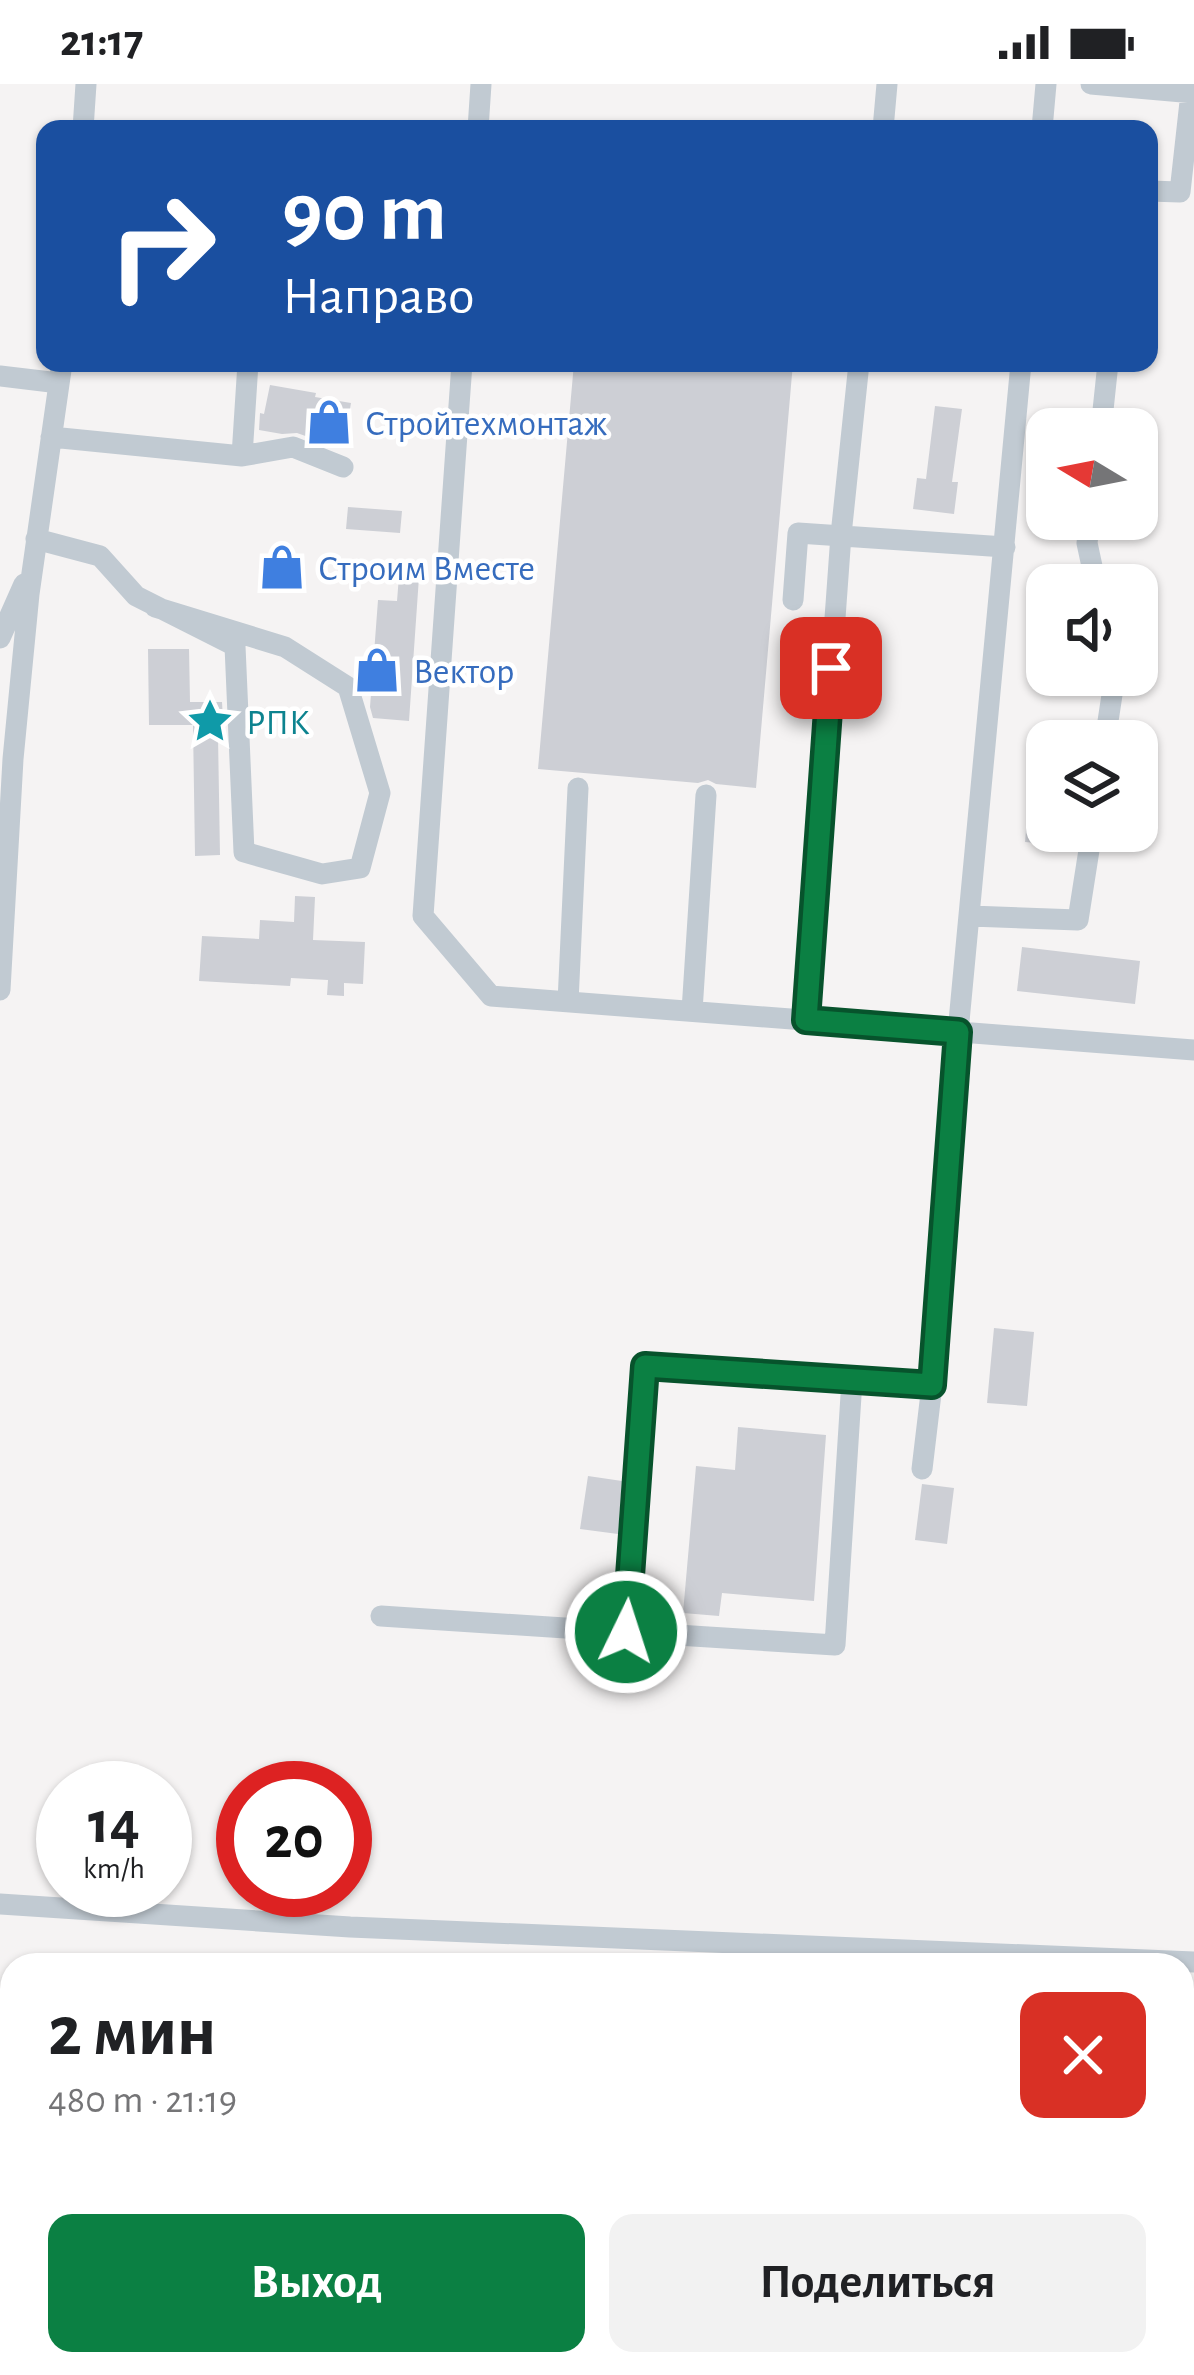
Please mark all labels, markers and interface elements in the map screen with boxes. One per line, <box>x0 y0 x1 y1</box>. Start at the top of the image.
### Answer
text: 21:17 <box>60 19 143 64</box>
icon: right <box>84 168 240 324</box>
text: 90 m <box>282 172 447 256</box>
text: Направо <box>282 270 474 324</box>
shop icon: Стройтехмонтаж <box>304 397 354 447</box>
place label: Стройтехмонтаж <box>365 406 607 442</box>
north arrow <box>1026 408 1158 540</box>
map controls <box>1026 408 1158 852</box>
shop icon: Строим Вместе <box>257 542 307 592</box>
place label: Строим Вместе <box>318 551 535 587</box>
button: sound <box>1026 564 1158 696</box>
pin <box>780 617 882 719</box>
icon: arrive <box>798 635 864 701</box>
shop icon: Вектор <box>352 645 402 695</box>
place label: Вектор <box>413 654 514 690</box>
place icon: РПК <box>185 696 235 746</box>
place label: РПК <box>246 705 310 741</box>
button: layers <box>1026 720 1158 852</box>
position arrow <box>563 1569 689 1695</box>
speed limit sign: 20 <box>216 1761 372 1917</box>
text: 14 <box>88 1794 140 1854</box>
text: km/h <box>83 1854 145 1884</box>
button: close <box>1020 1992 1146 2118</box>
text: 2 мин <box>48 1996 217 2068</box>
text: 480 m · 21:19 <box>48 2081 237 2120</box>
button: Выход <box>48 2214 585 2352</box>
button: Поделиться <box>609 2214 1146 2352</box>

